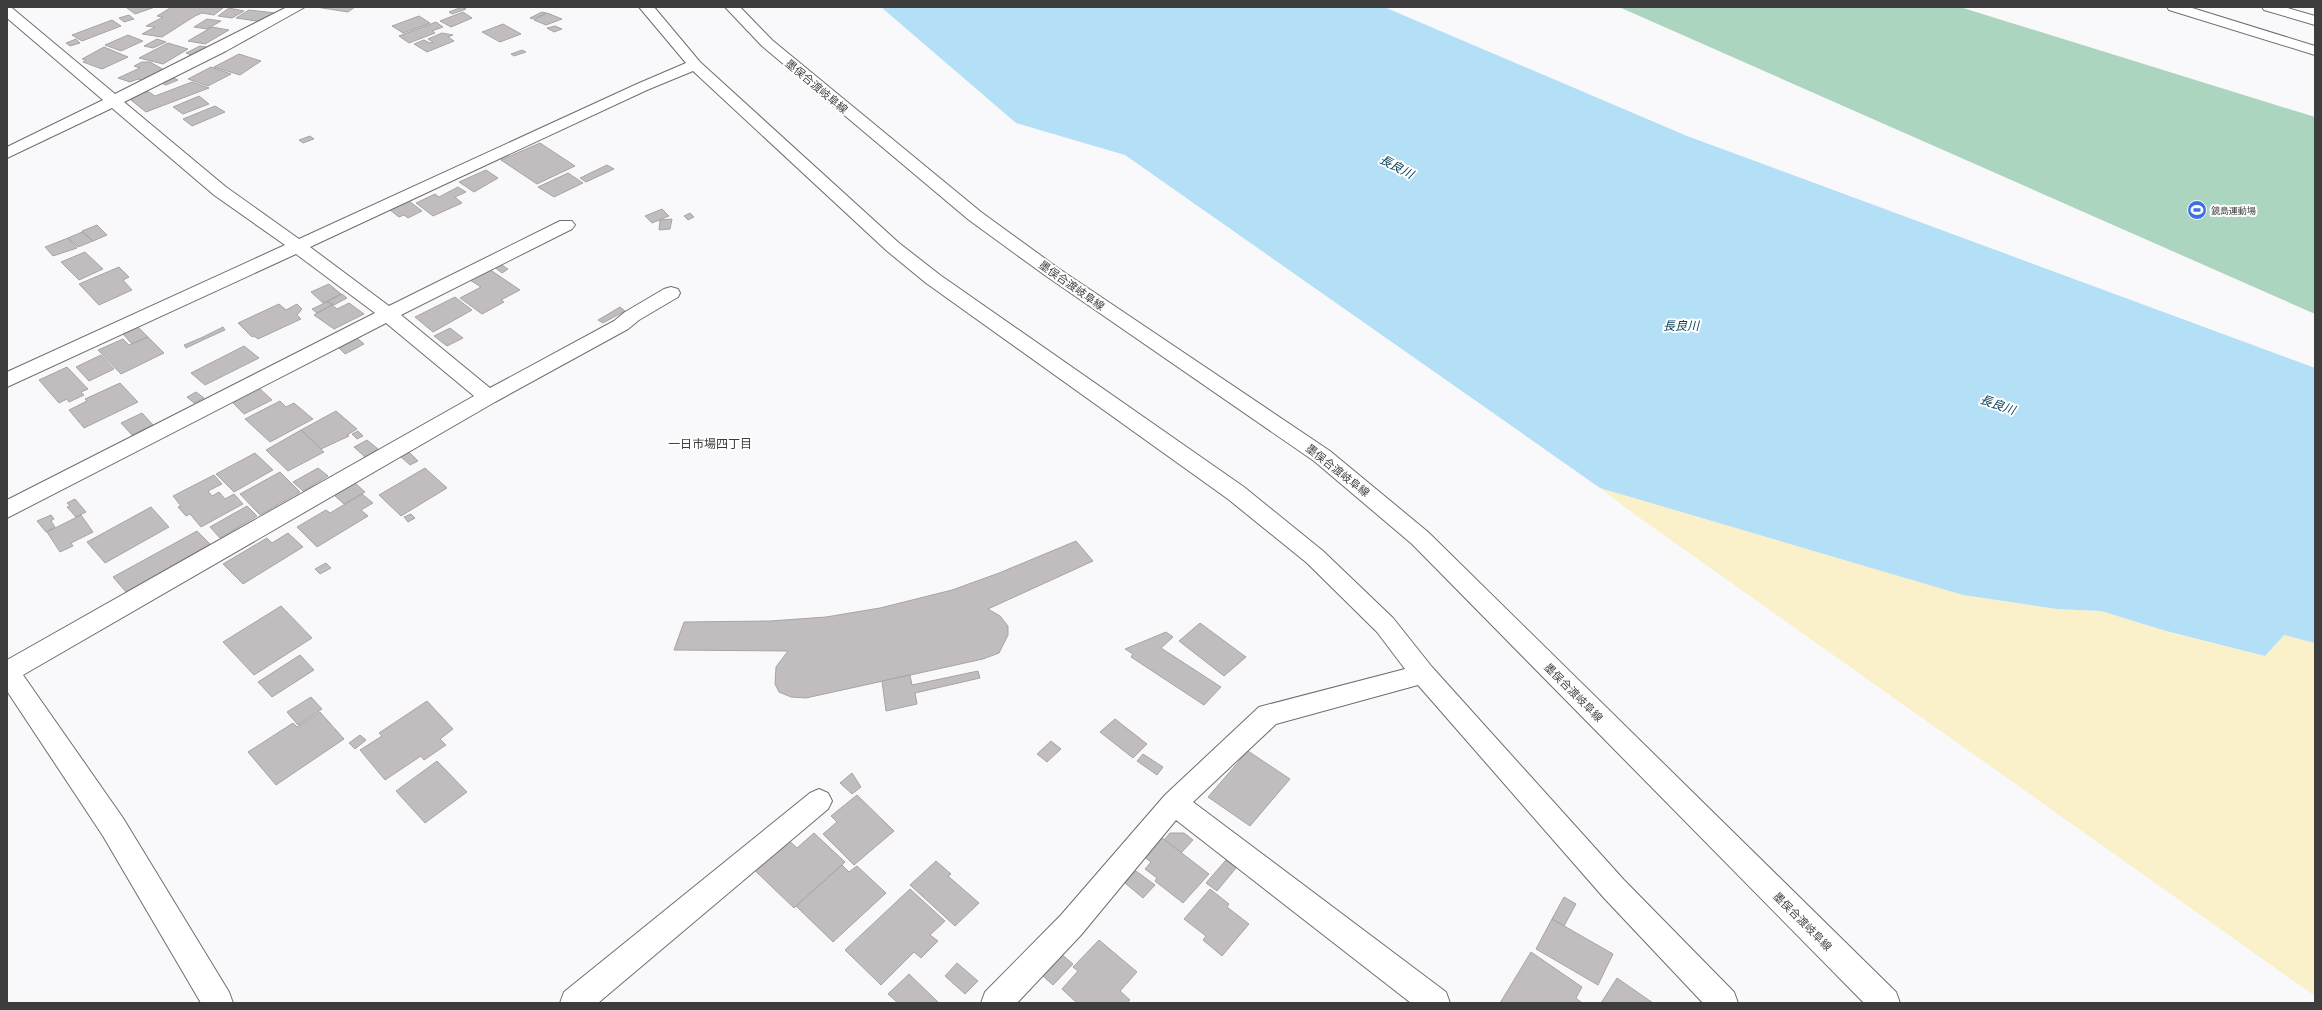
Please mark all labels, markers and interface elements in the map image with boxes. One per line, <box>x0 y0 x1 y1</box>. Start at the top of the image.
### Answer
street label: 墨俣合渡岐阜線 <box>783 56 851 116</box>
water label: 長良川 <box>1378 151 1418 182</box>
sports icon: 鏡島運動場 <box>2186 199 2208 221</box>
place label: 鏡島運動場 <box>2211 205 2256 216</box>
street label: 墨俣合渡岐阜線 <box>1037 258 1107 312</box>
water label: 長良川 <box>1663 318 1701 332</box>
water label: 長良川 <box>1979 392 2019 417</box>
district label: 一日市場四丁目 <box>668 436 752 450</box>
street label: 墨俣合渡岐阜線 <box>1304 441 1372 499</box>
street label: 墨俣合渡岐阜線 <box>1542 660 1606 724</box>
street label: 墨俣合渡岐阜線 <box>1771 889 1835 953</box>

